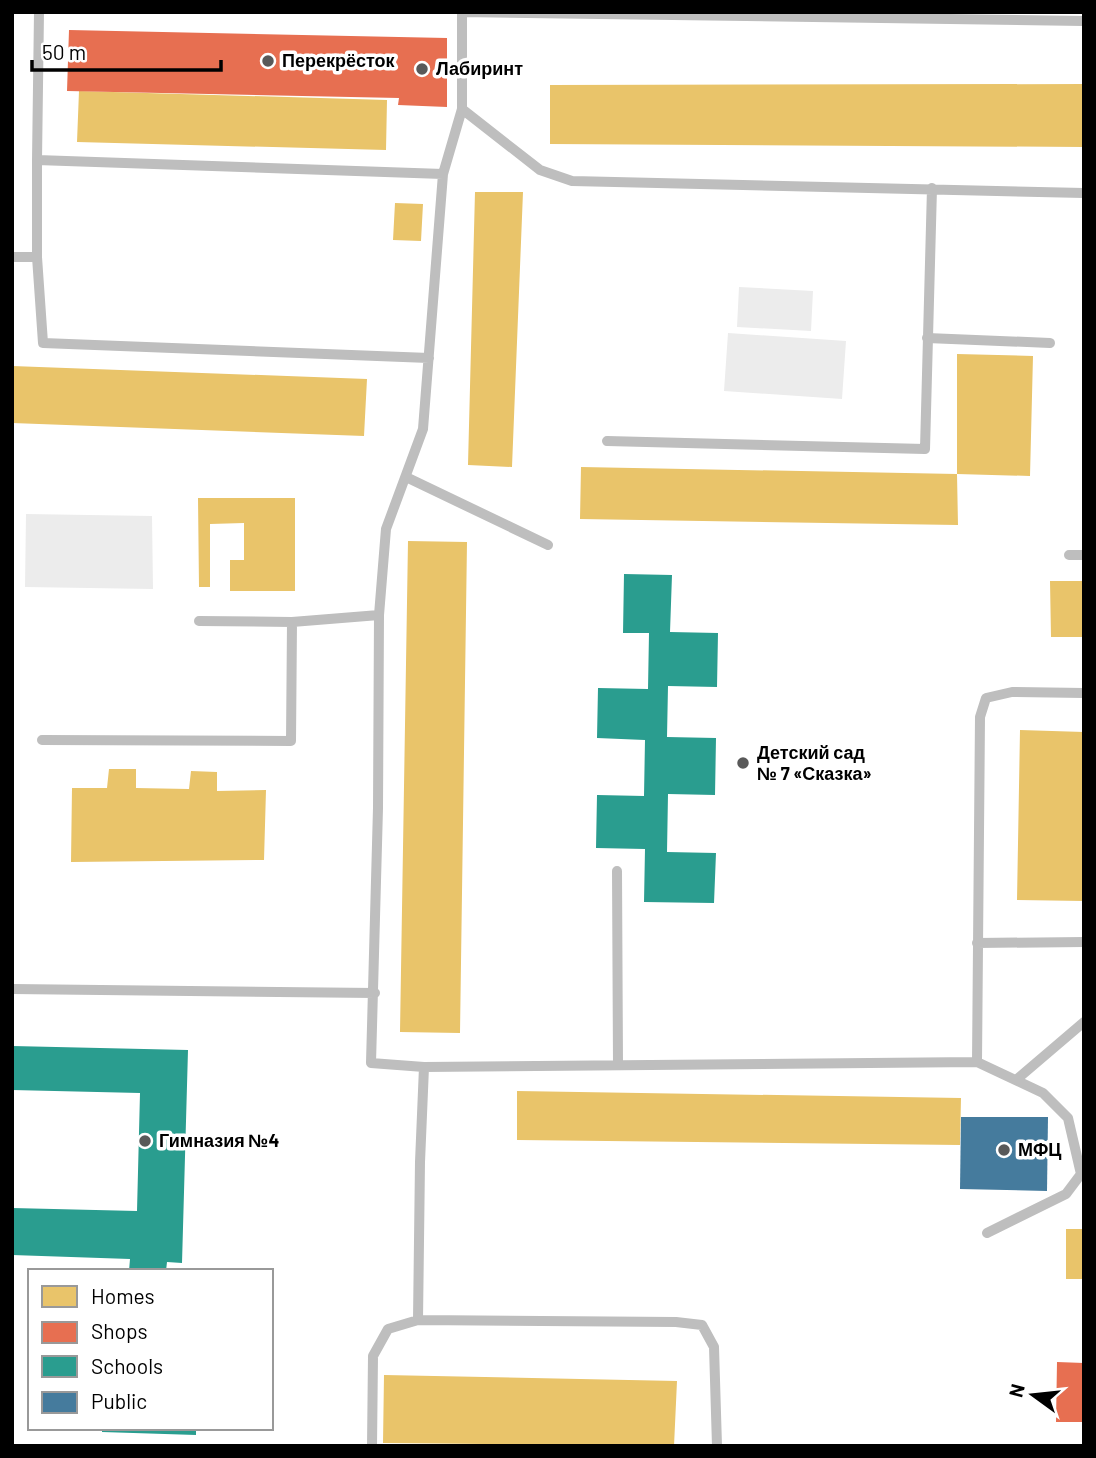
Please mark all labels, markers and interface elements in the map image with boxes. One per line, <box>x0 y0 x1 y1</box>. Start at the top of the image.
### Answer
scale bar <box>32 28 220 72</box>
text: 50 m <box>42 39 86 64</box>
place label: Перекрёсток <box>282 49 396 71</box>
marker: Перекрёсток <box>260 53 276 69</box>
place label: Лабиринт <box>436 57 523 79</box>
marker: Лабиринт <box>414 61 430 77</box>
place label: Детский сад № 7 «Сказка» <box>757 741 872 784</box>
marker: Детский сад № 7 «Сказка» <box>735 755 751 771</box>
place label: Гимназия №4 <box>159 1129 279 1151</box>
marker: Гимназия №4 <box>137 1133 153 1149</box>
place label: МФЦ <box>1018 1138 1062 1160</box>
marker: МФЦ <box>996 1142 1012 1158</box>
legend <box>28 1269 273 1430</box>
text: Homes <box>91 1283 155 1308</box>
text: Shops <box>91 1318 148 1343</box>
text: Schools <box>91 1353 163 1378</box>
north arrow <box>998 1360 1068 1430</box>
text: N <box>1003 1381 1029 1400</box>
text: Public <box>91 1388 147 1413</box>

